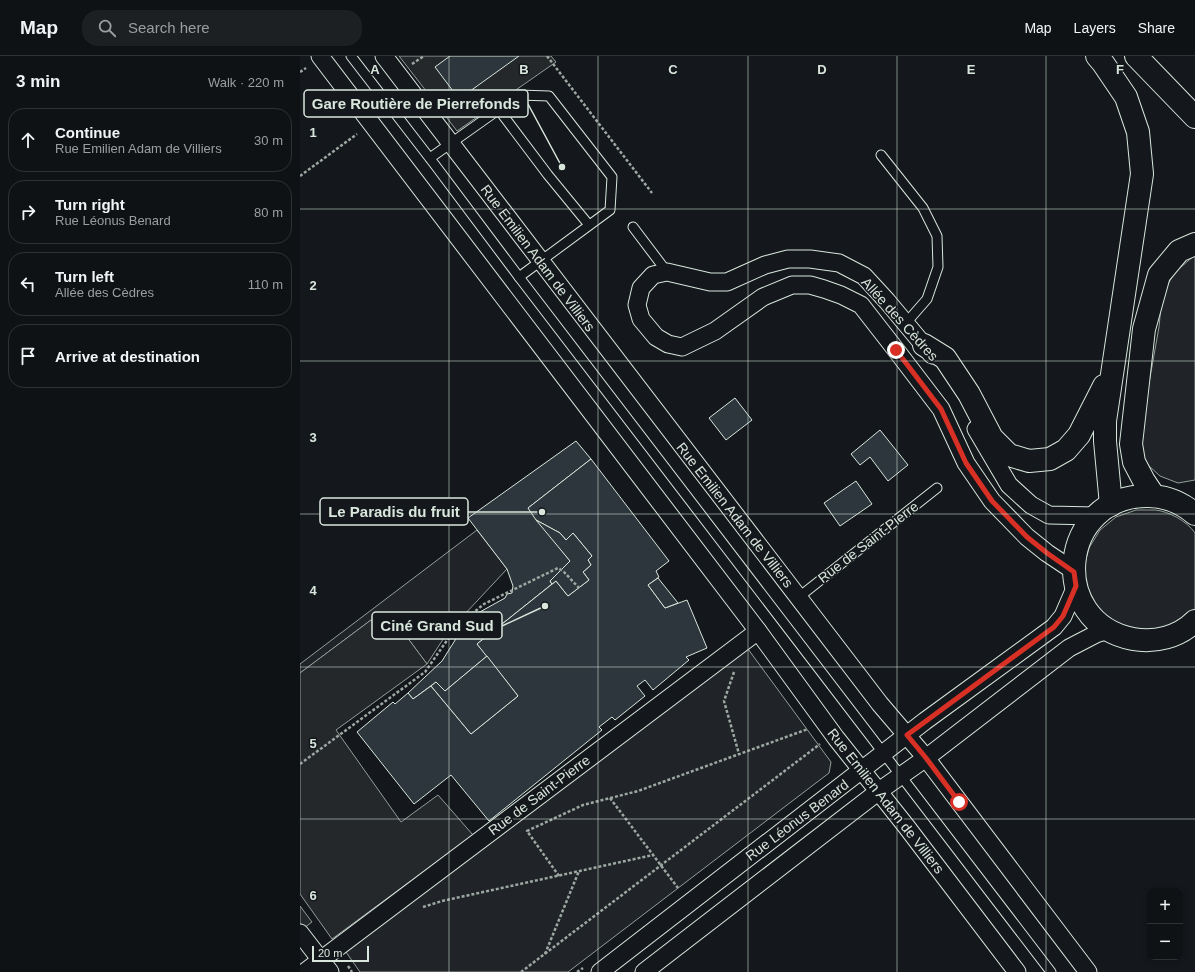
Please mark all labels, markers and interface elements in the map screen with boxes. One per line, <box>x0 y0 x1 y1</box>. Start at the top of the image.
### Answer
search box <box>82 10 362 46</box>
text: Map <box>20 17 58 38</box>
icon: search <box>96 17 118 39</box>
text: Search here <box>128 19 210 36</box>
text: Map <box>1024 20 1052 36</box>
text: Layers <box>1074 20 1116 36</box>
text: Share <box>1138 20 1175 36</box>
text: A <box>370 62 380 77</box>
text: B <box>519 62 529 77</box>
text: C <box>668 62 678 77</box>
text: D <box>817 62 827 77</box>
text: E <box>967 62 976 77</box>
text: F <box>1116 62 1124 77</box>
text: 3 min <box>16 72 60 91</box>
text: Walk · 220 m <box>208 75 284 90</box>
callout: Gare Routière de Pierrefonds <box>304 90 528 117</box>
text: Gare Routière de Pierrefonds <box>312 95 520 112</box>
text: Continue <box>55 124 120 141</box>
text: 1 <box>309 125 317 140</box>
icon: ahead <box>17 129 39 151</box>
text: 30 m <box>254 133 283 148</box>
text: Rue Emilien Adam de Villiers <box>55 141 222 156</box>
street label: Rue Emilien Adam de Villiers <box>478 182 598 334</box>
text: Turn right <box>55 196 125 213</box>
icon: right <box>17 201 39 223</box>
text: 80 m <box>254 205 283 220</box>
text: Rue Léonus Benard <box>55 213 171 228</box>
text: Turn left <box>55 268 114 285</box>
icon: left <box>17 273 39 295</box>
street label: Allée des Cèdres <box>858 274 942 364</box>
text: 110 m <box>248 277 283 292</box>
text: 2 <box>309 278 317 293</box>
text: Allée des Cèdres <box>55 285 154 300</box>
route end <box>887 341 905 359</box>
icon: arrive <box>17 345 39 367</box>
text: Arrive at destination <box>55 348 200 365</box>
text: 3 <box>309 430 317 445</box>
street label: Rue Emilien Adam de Villiers <box>673 439 797 591</box>
callout: Le Paradis du fruit <box>320 498 468 525</box>
street label: Rue de Saint-Pierre <box>815 498 922 586</box>
text: Le Paradis du fruit <box>328 503 460 520</box>
text: 4 <box>309 583 317 598</box>
callout: Ciné Grand Sud <box>372 612 502 639</box>
text: Ciné Grand Sud <box>380 617 494 634</box>
street label: Rue Emilien Adam de Villiers <box>824 725 948 877</box>
text: 5 <box>309 736 317 751</box>
street label: Rue de Saint-Pierre <box>485 751 593 838</box>
street label: Rue Léonus Benard <box>742 776 852 864</box>
route start <box>950 793 968 811</box>
text: 6 <box>309 888 317 903</box>
map controls <box>1147 888 1183 960</box>
button: + <box>1147 888 1183 924</box>
button: − <box>1147 924 1183 960</box>
scale bar <box>312 944 369 963</box>
text: 20 m <box>318 947 342 959</box>

